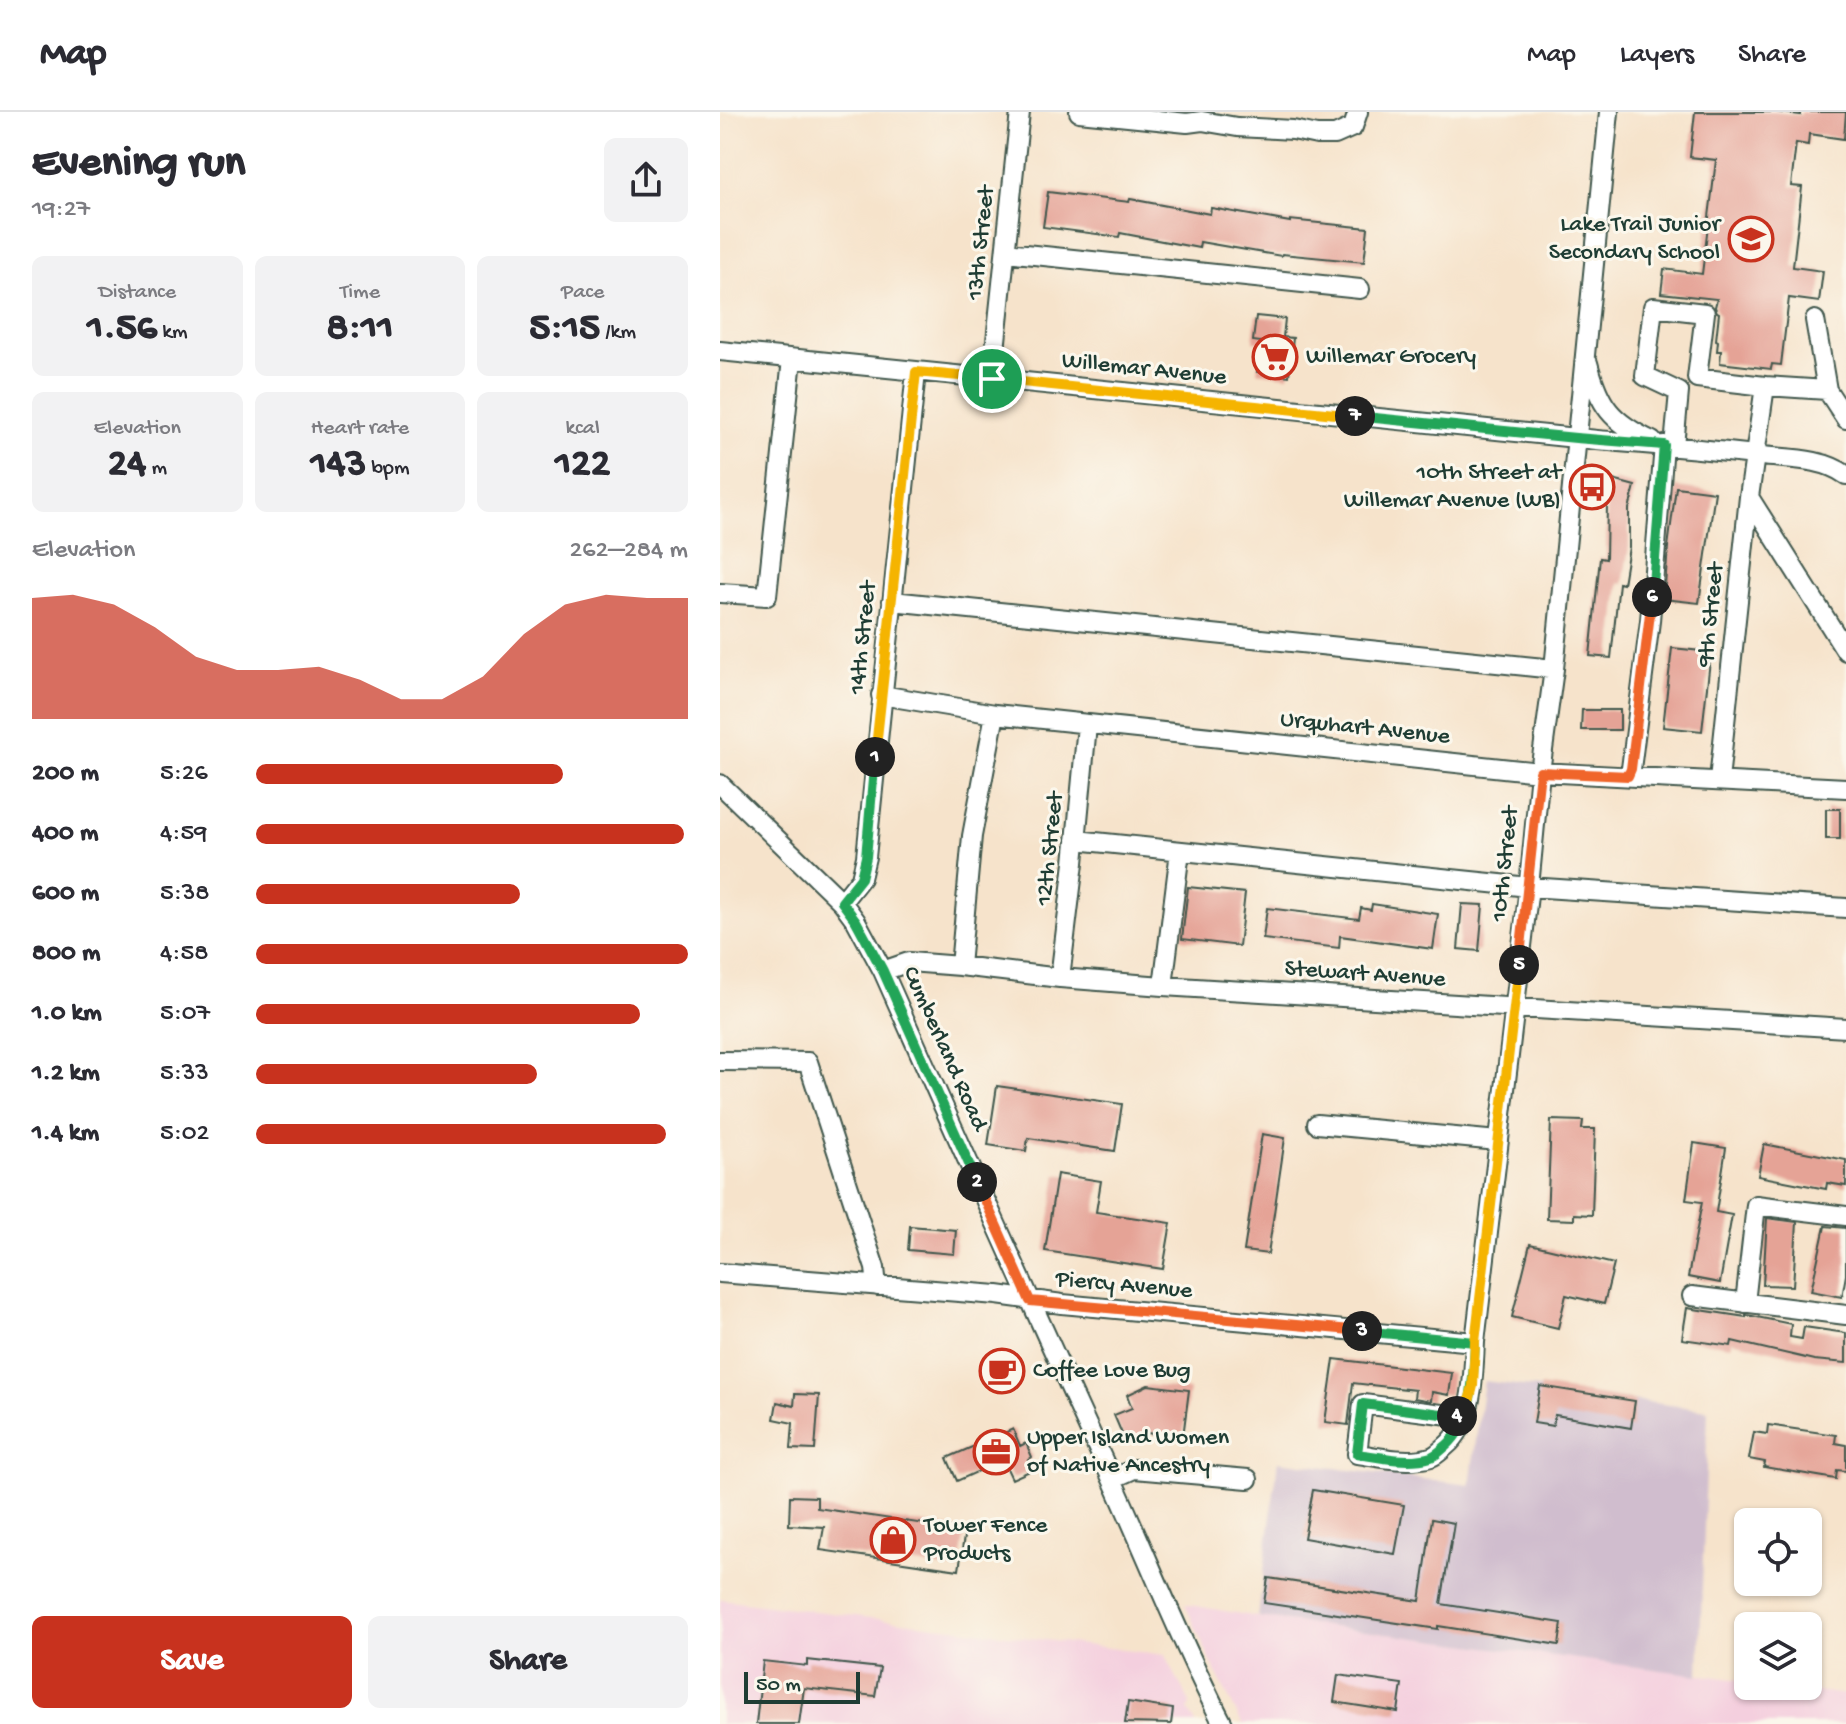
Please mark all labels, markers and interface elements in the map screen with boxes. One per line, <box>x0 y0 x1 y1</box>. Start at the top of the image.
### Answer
text: Map <box>40 33 106 77</box>
text: Map <box>1527 39 1576 72</box>
text: Layers <box>1620 39 1694 72</box>
text: Share <box>1738 39 1806 72</box>
button: share <box>604 138 688 222</box>
text: Evening run <box>32 139 245 191</box>
street label: 13th Street <box>961 182 1003 302</box>
text: 19:27 <box>32 195 90 226</box>
place label: Lake Trail Junior Secondary School <box>1549 211 1722 268</box>
school or university icon: Lake Trail Junior Secondary School <box>1727 215 1775 263</box>
text: Distance <box>98 280 176 306</box>
text: Time <box>340 280 380 306</box>
text: Pace <box>561 280 604 306</box>
text: 1.56 <box>87 306 157 353</box>
text: 8:11 <box>327 306 393 353</box>
text: 5:15 <box>529 306 600 353</box>
text: km <box>157 320 188 346</box>
text: /km <box>600 320 636 346</box>
supermarket icon: Willemar Grocery <box>1251 333 1299 381</box>
place label: Willemar Grocery <box>1306 343 1476 372</box>
pin <box>958 345 1026 413</box>
street label: Willemar Avenue <box>1060 347 1228 393</box>
icon: arrive <box>970 357 1014 401</box>
pin: 7 <box>1335 396 1375 436</box>
text: 7 <box>1349 403 1361 429</box>
text: Elevation <box>94 416 181 442</box>
text: Heart rate <box>311 416 409 442</box>
text: kcal <box>565 416 600 442</box>
text: 24 <box>108 442 146 489</box>
text: 143 <box>310 442 366 489</box>
text: 122 <box>555 442 610 489</box>
text: m <box>146 456 167 482</box>
text: bpm <box>366 456 410 482</box>
place label: 10th Street at Willemar Avenue (WB) <box>1344 459 1563 516</box>
bus stop icon: 10th Street at Willemar Avenue (WB) <box>1568 463 1616 511</box>
text: Elevation <box>32 536 135 567</box>
text: 262–284 m <box>569 536 688 567</box>
street label: 9th Street <box>1692 559 1732 669</box>
pin: 6 <box>1632 577 1672 617</box>
street label: 14th Street <box>844 578 885 697</box>
text: 6 <box>1646 584 1658 610</box>
street label: Urquhart Avenue <box>1279 706 1452 752</box>
pin: 1 <box>855 737 895 777</box>
text: 1 <box>871 744 879 770</box>
text: 200 m <box>32 759 99 790</box>
text: 5:26 <box>160 759 208 790</box>
street label: 12th Street <box>1031 789 1072 908</box>
street label: 10th Street <box>1485 803 1527 924</box>
text: 400 m <box>32 819 98 850</box>
text: 4:59 <box>160 819 207 850</box>
text: 600 m <box>32 879 99 910</box>
text: 5:38 <box>160 879 210 910</box>
text: 800 m <box>32 939 100 970</box>
text: 4:58 <box>160 939 208 970</box>
pin: 5 <box>1499 945 1539 985</box>
text: 5 <box>1513 952 1525 978</box>
street label: Stewart Avenue <box>1283 955 1447 995</box>
street label: Cumberland Road <box>895 962 994 1138</box>
text: 1.0 km <box>32 999 102 1030</box>
text: 5:07 <box>160 999 210 1030</box>
text: 1.2 km <box>32 1059 100 1090</box>
text: 5:33 <box>160 1059 209 1090</box>
text: 1.4 km <box>32 1119 99 1150</box>
text: 5:02 <box>160 1119 209 1150</box>
pin: 2 <box>957 1162 997 1202</box>
text: 2 <box>972 1169 982 1195</box>
street label: Piercy Avenue <box>1053 1265 1194 1306</box>
pin: 3 <box>1342 1311 1382 1351</box>
text: 3 <box>1356 1318 1368 1344</box>
cafe icon: Coffee Love Bug <box>978 1347 1026 1395</box>
place label: Coffee Love Bug <box>1033 1357 1191 1386</box>
pin: 4 <box>1437 1396 1477 1436</box>
text: 4 <box>1452 1403 1462 1429</box>
place label: Upper Island Women of Native Ancestry <box>1027 1424 1230 1481</box>
office icon: Upper Island Women of Native Ancestry <box>972 1428 1020 1476</box>
map controls <box>1734 1508 1822 1700</box>
button: locate <box>1734 1508 1822 1596</box>
place label: Tower Fence Products <box>922 1512 1048 1569</box>
shop icon: Tower Fence Products <box>869 1516 917 1564</box>
button: layers <box>1734 1612 1822 1700</box>
button: Save <box>32 1616 352 1708</box>
button: Share <box>368 1616 688 1708</box>
scale bar <box>744 1668 860 1704</box>
text: 50 m <box>756 1673 801 1699</box>

